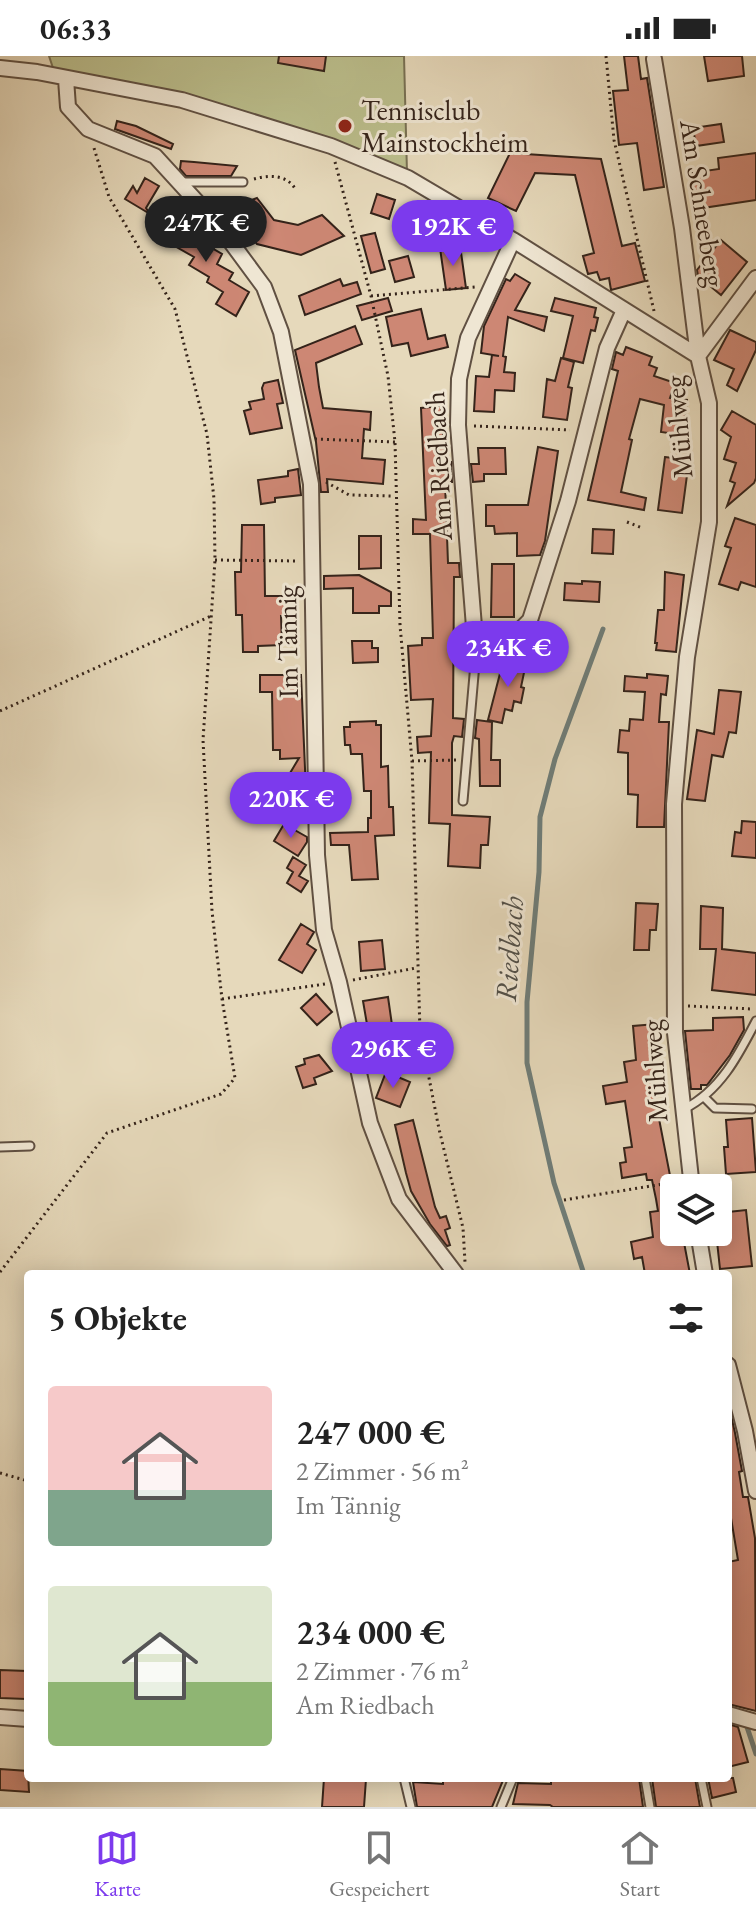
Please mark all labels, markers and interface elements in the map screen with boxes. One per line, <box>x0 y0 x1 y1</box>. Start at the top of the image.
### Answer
text: 06:33 <box>40 9 112 48</box>
place label: Tennisclub Mainstockheim <box>361 92 529 160</box>
street label: Am Schneeberg <box>672 116 734 290</box>
marker: Tennisclub Mainstockheim <box>336 117 354 135</box>
pin: 247K € <box>141 196 271 264</box>
pin: 192K € <box>388 200 518 268</box>
text: 247K € <box>163 205 249 239</box>
text: 192K € <box>410 209 496 243</box>
street label: Mühlweg <box>656 373 700 480</box>
street label: Am Riedbach <box>416 391 460 542</box>
street label: Im Tännig <box>268 585 306 699</box>
pin: 234K € <box>443 621 573 689</box>
text: 234K € <box>465 630 551 664</box>
pin: 220K € <box>226 772 356 840</box>
text: 220K € <box>248 781 334 815</box>
water label: Riedbach <box>486 895 532 1003</box>
street label: Mühlweg <box>632 1018 676 1123</box>
pin: 296K € <box>328 1022 458 1090</box>
text: 296K € <box>350 1031 436 1065</box>
map controls <box>660 1174 732 1246</box>
button: layers <box>660 1174 732 1246</box>
text: 5 Objekte <box>48 1296 187 1340</box>
icon: filters <box>664 1296 708 1340</box>
text: 247 000 € <box>296 1410 445 1454</box>
icon: home <box>112 1418 208 1514</box>
text: 2 Zimmer · 56 m² <box>296 1454 469 1488</box>
text: Im Tännig <box>296 1488 400 1522</box>
text: 234 000 € <box>296 1610 445 1654</box>
icon: home <box>112 1618 208 1714</box>
text: 2 Zimmer · 76 m² <box>296 1654 469 1688</box>
text: Am Riedbach <box>296 1688 435 1722</box>
tab: Karte <box>94 1826 141 1903</box>
tab: Gespeichert <box>329 1826 429 1903</box>
tab: Start <box>618 1826 662 1903</box>

